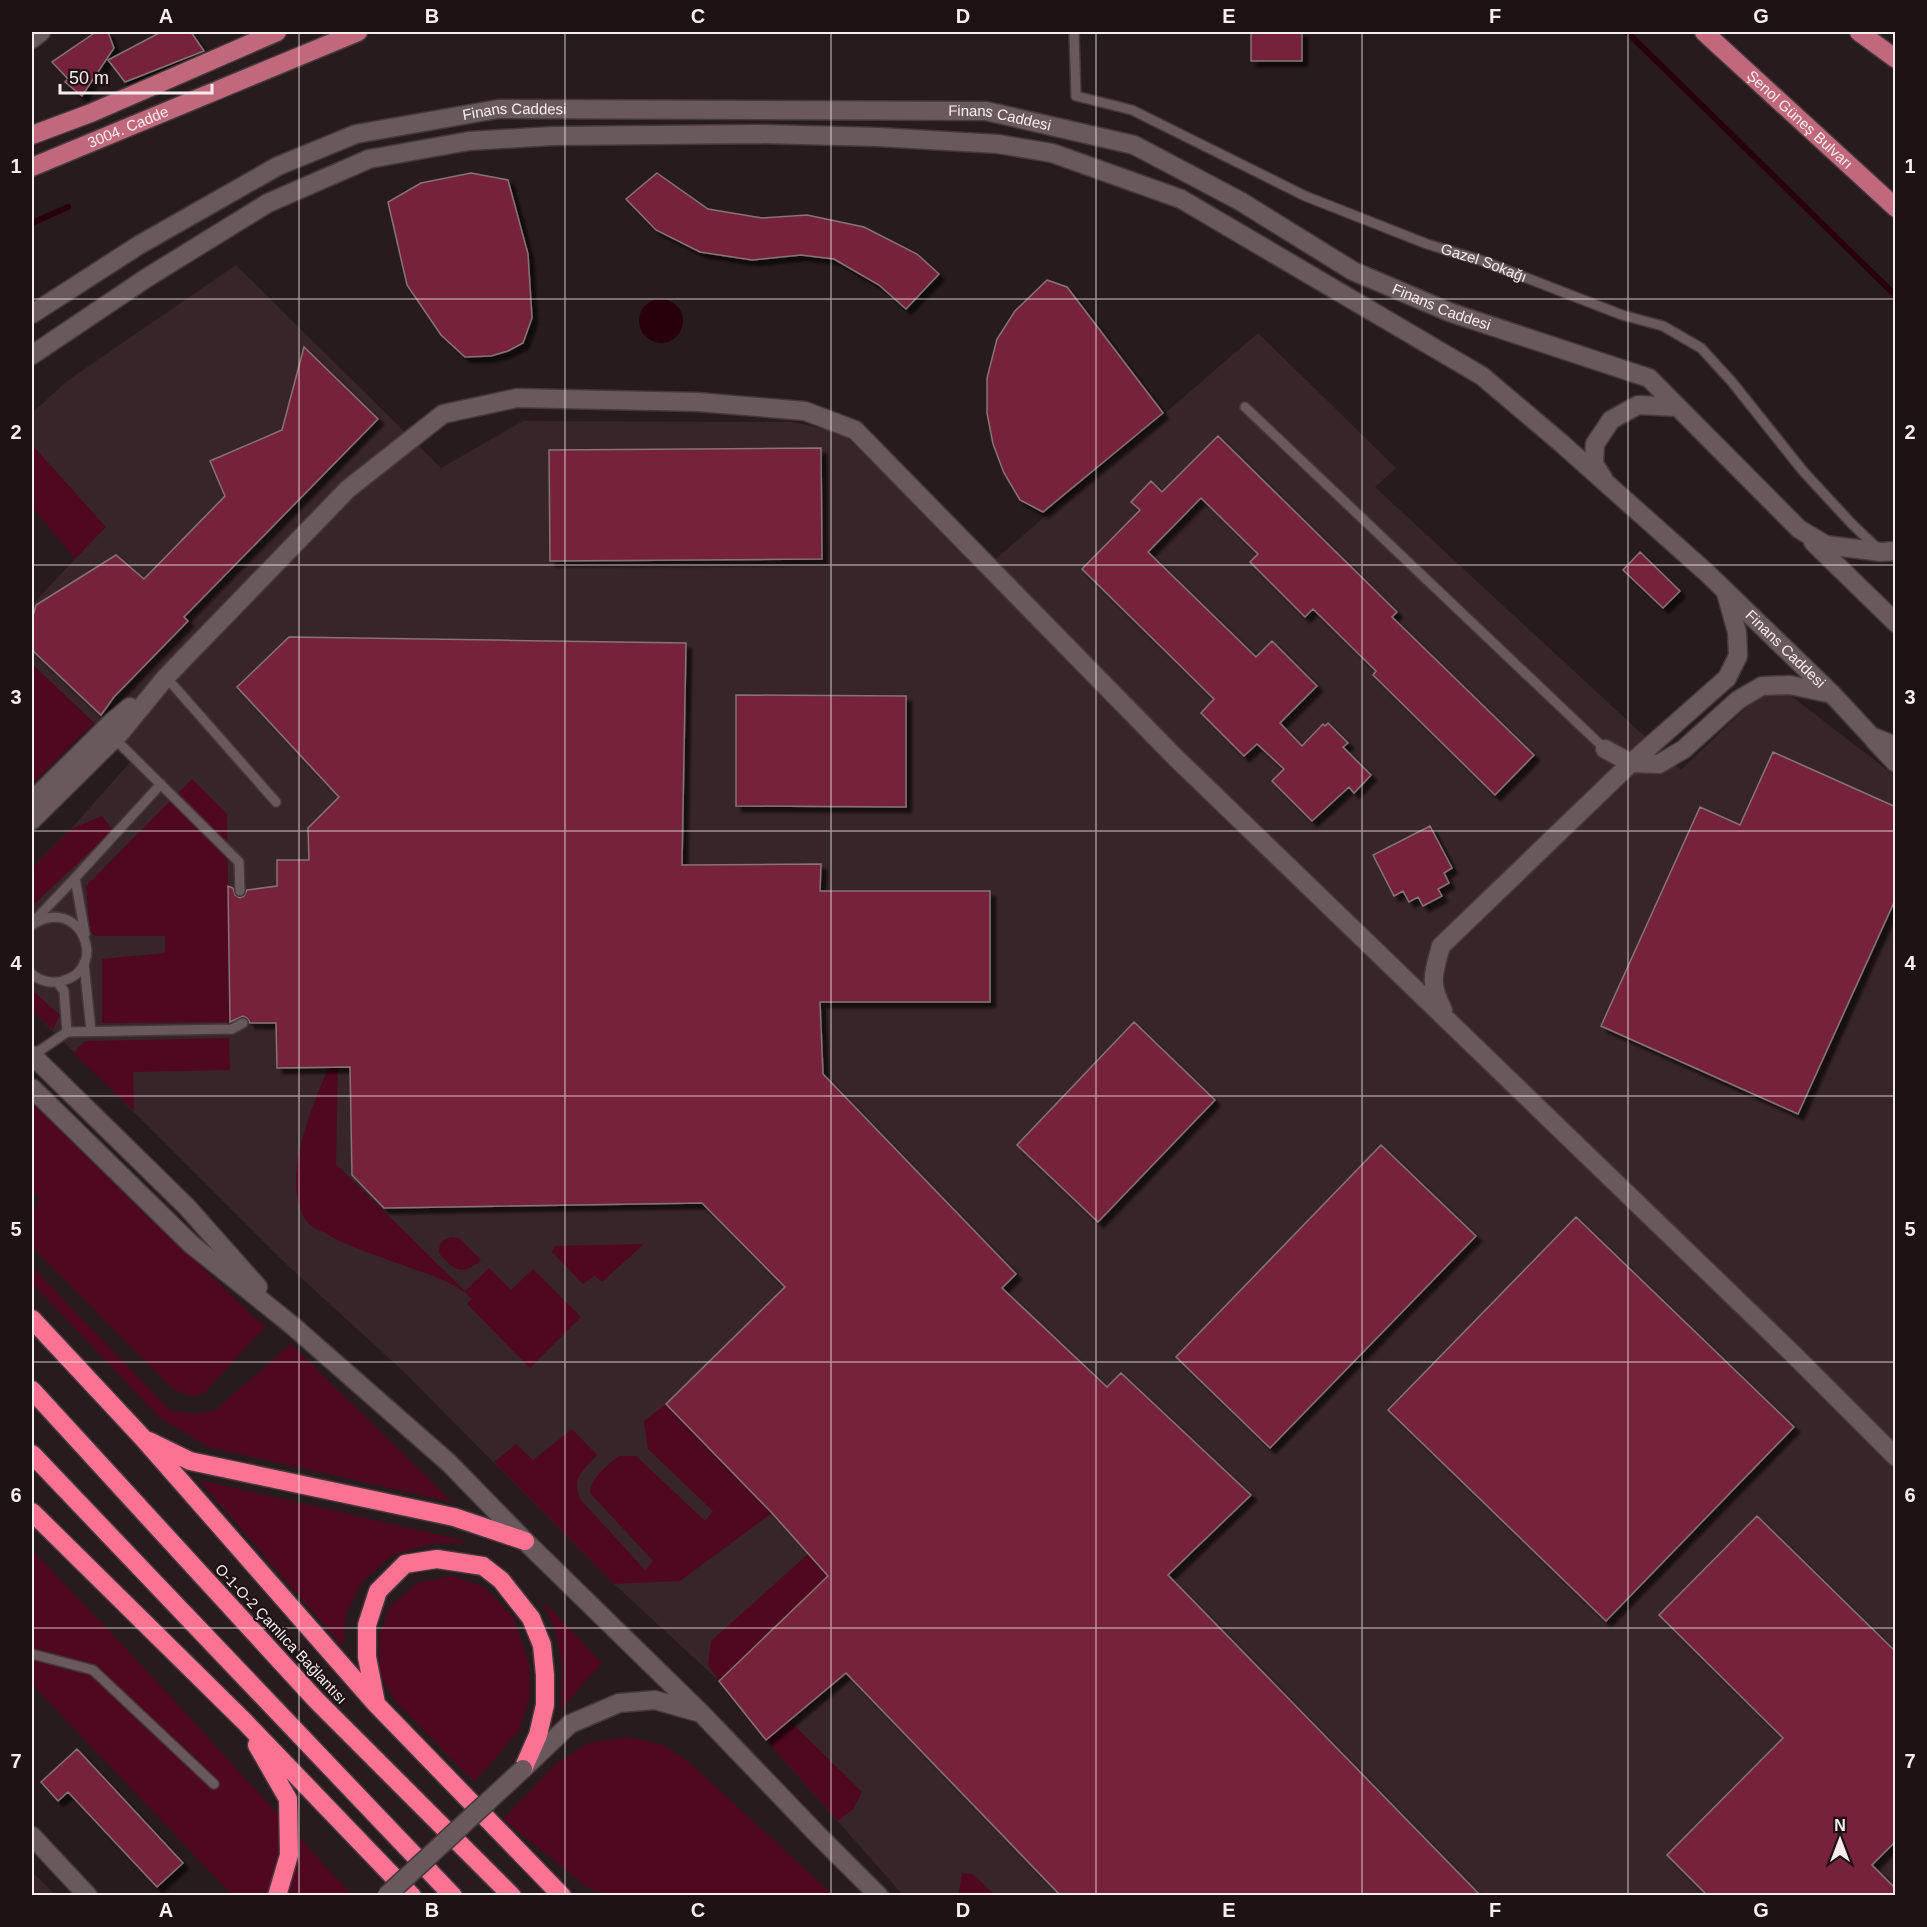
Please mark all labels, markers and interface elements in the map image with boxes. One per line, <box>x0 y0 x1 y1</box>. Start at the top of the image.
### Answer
text: A <box>159 5 173 27</box>
text: B <box>425 5 439 27</box>
text: C <box>691 5 705 27</box>
text: D <box>956 5 970 27</box>
text: E <box>1222 5 1236 27</box>
text: F <box>1489 5 1501 27</box>
text: G <box>1753 5 1769 27</box>
scale bar <box>60 57 212 95</box>
street label: Şenol Güneş Bulvarı <box>1744 67 1857 172</box>
text: 50 m <box>69 68 109 88</box>
street label: Finans Caddesi <box>461 100 566 123</box>
street label: 3004. Cadde <box>85 102 171 151</box>
street label: Finans Caddesi <box>948 102 1053 134</box>
text: 1 <box>10 155 22 177</box>
text: 1 <box>1904 155 1916 177</box>
street label: Gazel Sokağı <box>1439 240 1530 285</box>
street label: Finans Caddesi <box>1390 280 1493 333</box>
text: 2 <box>10 421 22 443</box>
text: 2 <box>1904 421 1916 443</box>
street label: Finans Caddesi <box>1742 606 1829 691</box>
text: 3 <box>10 686 22 708</box>
text: 3 <box>1904 686 1916 708</box>
text: 4 <box>10 952 22 974</box>
text: 4 <box>1904 952 1916 974</box>
text: 5 <box>10 1218 22 1240</box>
text: 5 <box>1904 1218 1916 1240</box>
text: 6 <box>10 1484 22 1506</box>
text: 6 <box>1904 1484 1916 1506</box>
street label: O-1-O-2 Çamlıca Bağlantısı <box>212 1560 351 1707</box>
text: 7 <box>10 1750 22 1772</box>
text: 7 <box>1904 1750 1916 1772</box>
north arrow <box>1810 1810 1870 1870</box>
text: N <box>1834 1817 1846 1834</box>
text: A <box>159 1899 173 1921</box>
text: B <box>425 1899 439 1921</box>
text: C <box>691 1899 705 1921</box>
text: D <box>956 1899 970 1921</box>
text: E <box>1222 1899 1236 1921</box>
text: F <box>1489 1899 1501 1921</box>
text: G <box>1753 1899 1769 1921</box>

